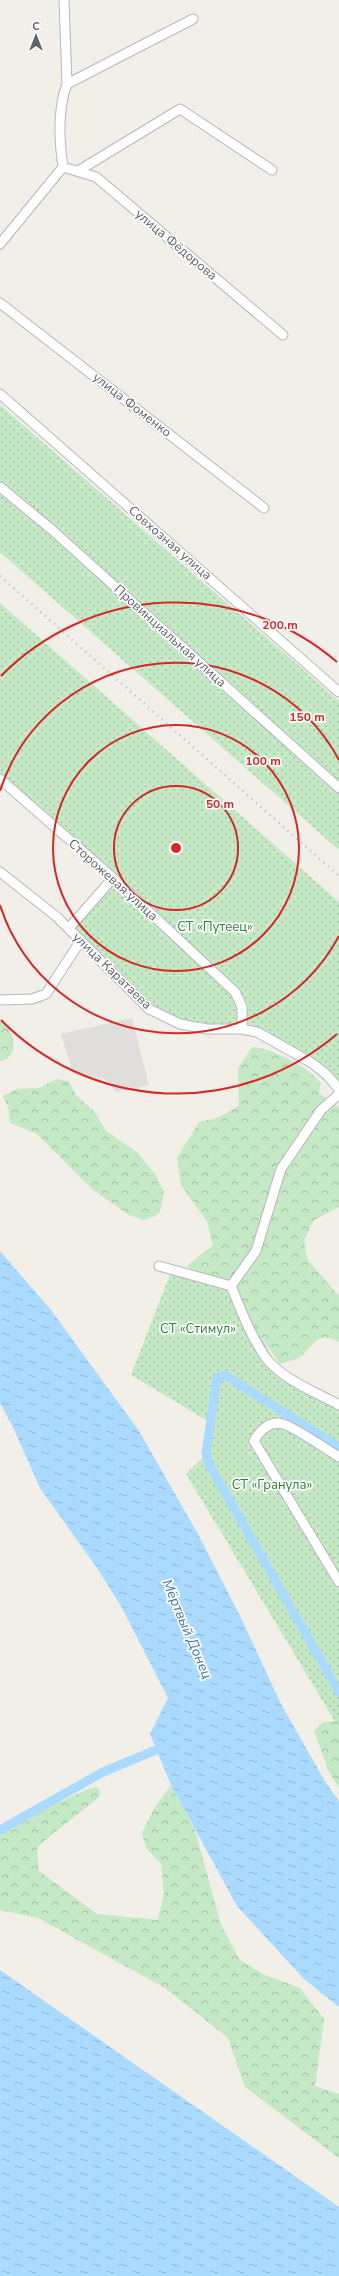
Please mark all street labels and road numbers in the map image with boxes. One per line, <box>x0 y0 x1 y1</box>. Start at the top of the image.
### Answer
street label: улица Фёдорова <box>131 205 221 285</box>
street label: улица Фоменко <box>89 369 175 441</box>
street label: Совхозная улица <box>124 502 216 584</box>
street label: Провинциальная улица <box>110 581 230 691</box>
street label: Сторожевая улица <box>64 835 162 925</box>
street label: улица Каратаева <box>68 929 156 1013</box>

